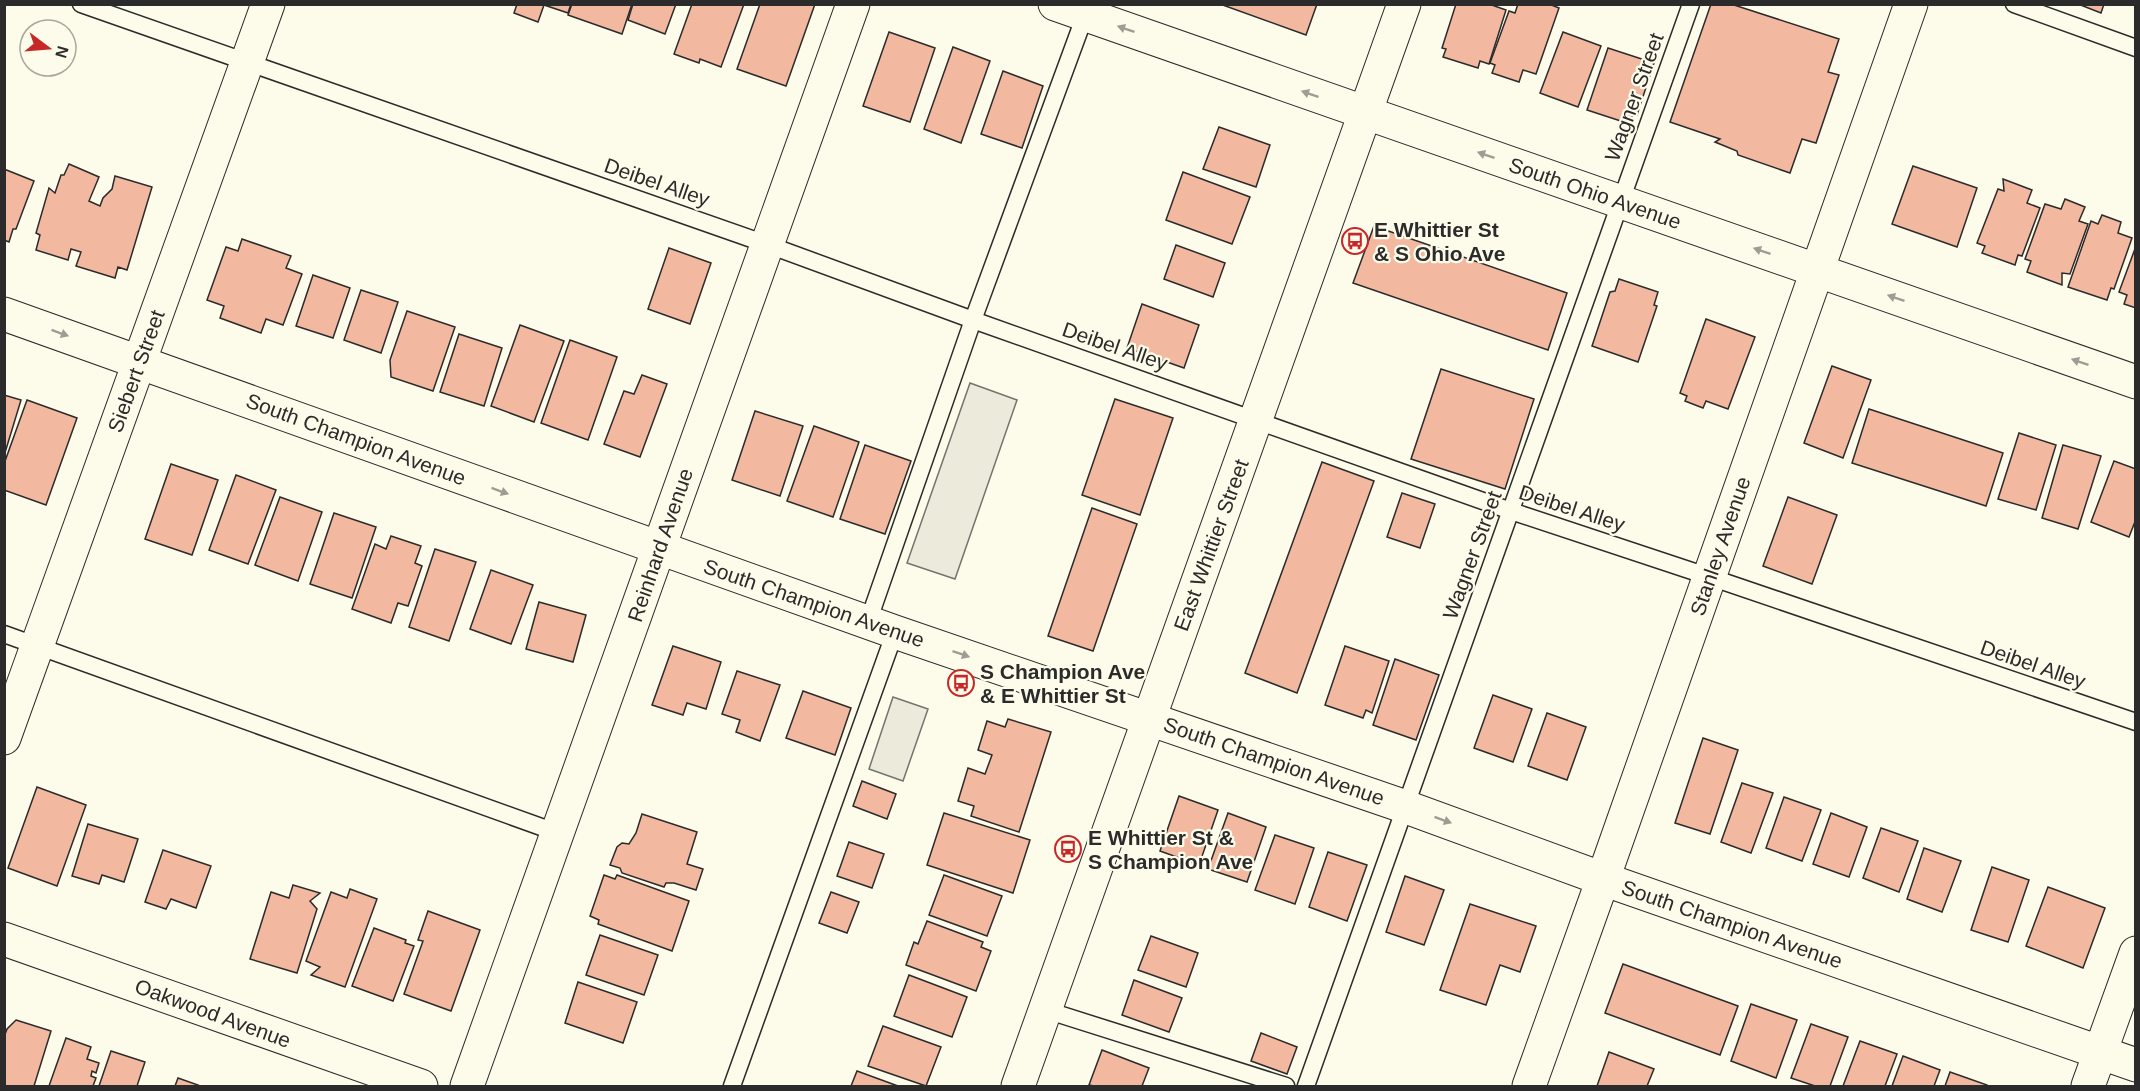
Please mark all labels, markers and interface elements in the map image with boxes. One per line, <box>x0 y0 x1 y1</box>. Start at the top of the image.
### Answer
north arrow <box>18 18 78 78</box>
one-way arrow <box>1117 24 1135 34</box>
street label: Wagner Street <box>1600 30 1668 164</box>
text: N <box>52 44 72 60</box>
one-way arrow <box>1301 88 1319 98</box>
one-way arrow <box>1477 150 1495 160</box>
street label: Deibel Alley <box>601 153 713 211</box>
street label: South Ohio Avenue <box>1506 153 1684 233</box>
place label: E Whittier St & S Ohio Ave <box>1374 218 1505 265</box>
bus stop icon: E Whittier St & S Ohio Ave <box>1340 226 1370 256</box>
one-way arrow <box>1753 246 1771 256</box>
one-way arrow <box>1887 293 1905 303</box>
street label: Siebert Street <box>103 307 169 435</box>
street label: Deibel Alley <box>1059 317 1171 375</box>
one-way arrow <box>51 329 69 339</box>
one-way arrow <box>2071 357 2089 367</box>
street label: South Champion Avenue <box>243 389 469 489</box>
street label: East Whittier Street <box>1169 456 1253 634</box>
street label: Reinhard Avenue <box>623 465 697 625</box>
street label: Stanley Avenue <box>1685 473 1755 619</box>
street label: Deibel Alley <box>1516 480 1628 536</box>
one-way arrow <box>491 487 509 497</box>
street label: Wagner Street <box>1438 488 1506 622</box>
street label: South Champion Avenue <box>701 554 927 652</box>
street label: Deibel Alley <box>1977 635 2089 693</box>
one-way arrow <box>952 650 970 660</box>
place label: S Champion Ave & E Whittier St <box>980 660 1145 707</box>
bus stop icon: S Champion Ave & E Whittier St <box>946 668 976 698</box>
street label: South Champion Avenue <box>1161 712 1387 810</box>
one-way arrow <box>1434 816 1452 826</box>
place label: E Whittier St & S Champion Ave <box>1088 826 1253 873</box>
bus stop icon: E Whittier St & S Champion Ave <box>1053 834 1083 864</box>
street label: South Champion Avenue <box>1619 875 1845 973</box>
street label: Oakwood Avenue <box>132 974 294 1052</box>

